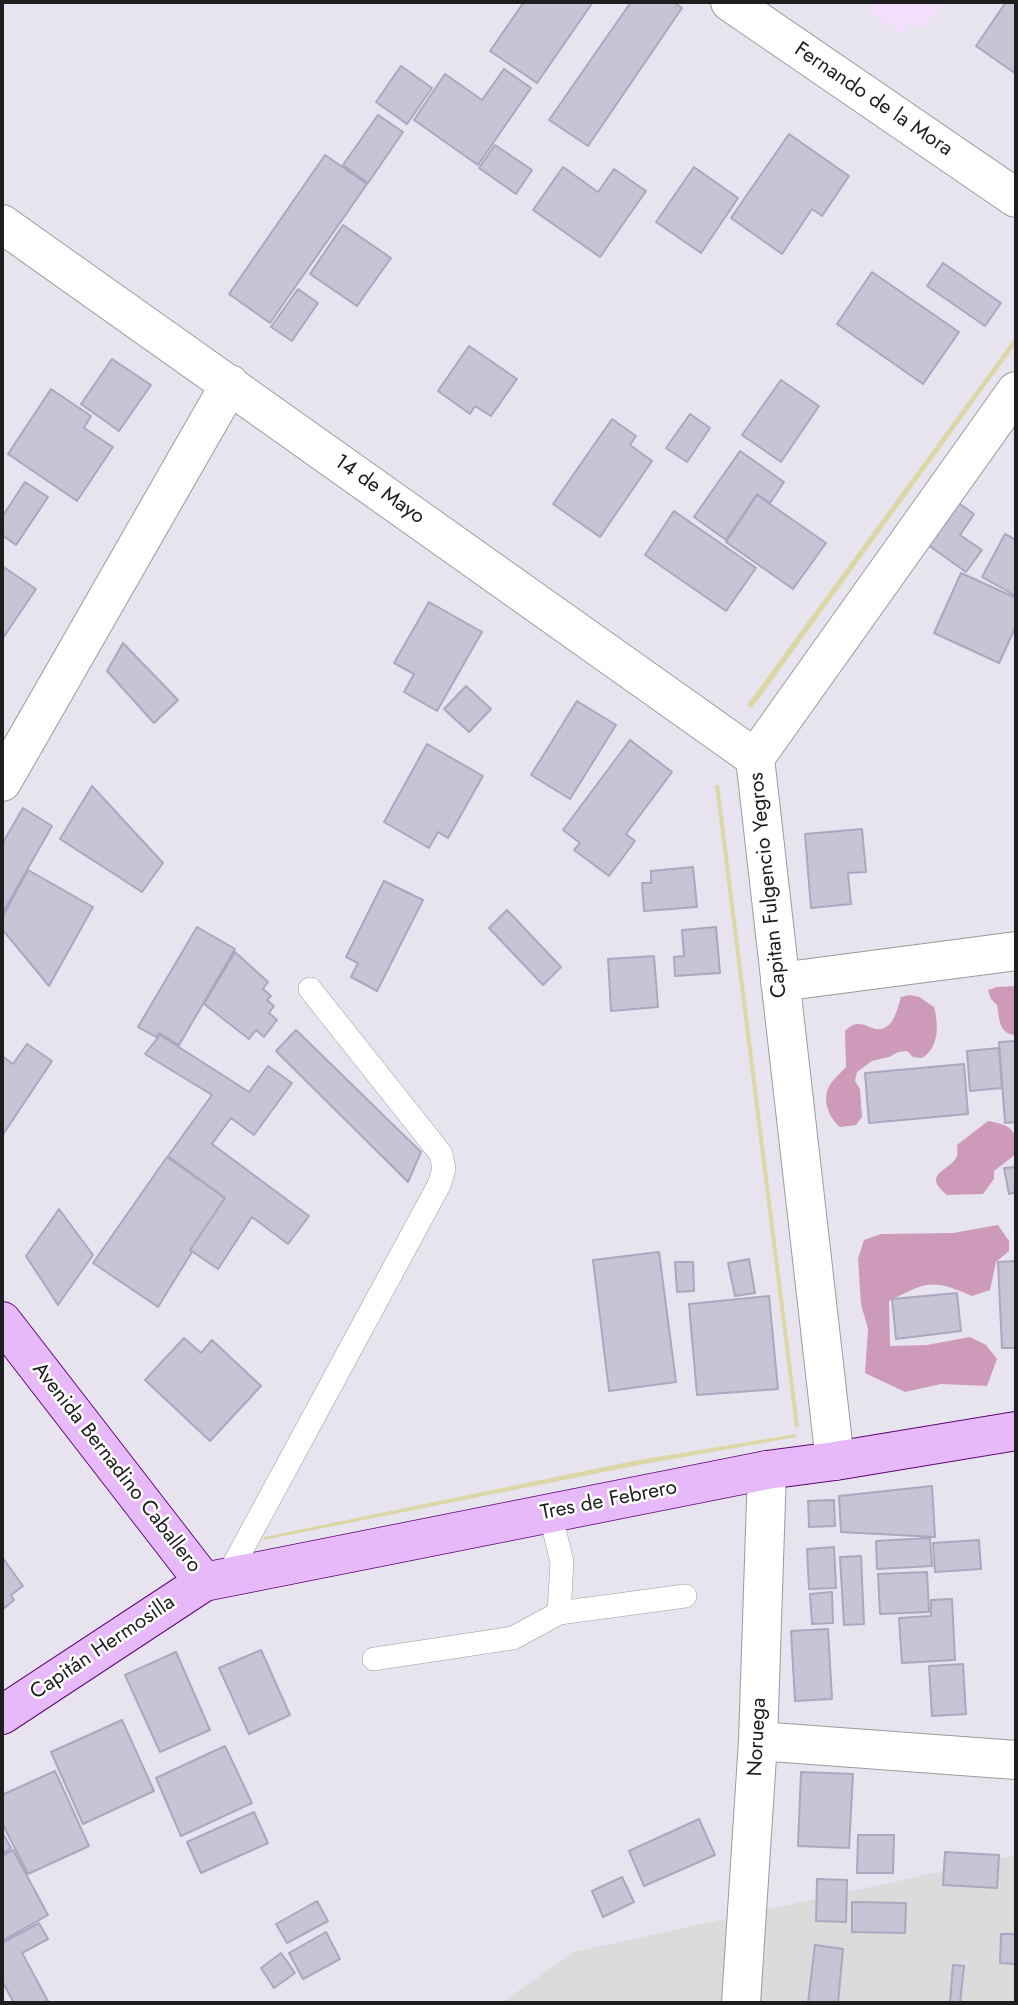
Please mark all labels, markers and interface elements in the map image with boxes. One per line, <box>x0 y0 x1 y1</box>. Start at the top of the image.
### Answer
street label: Fernando de la Mora <box>789 38 957 162</box>
street label: 14 de Mayo <box>329 450 429 530</box>
street label: Capitan Fulgencio Yegros <box>745 771 793 999</box>
street label: Avenida Bernadino Caballero <box>26 1358 206 1578</box>
street label: Tres de Febrero <box>539 1475 679 1527</box>
street label: Capitán Hermosilla <box>26 1590 180 1706</box>
street label: Noruega <box>743 1697 773 1777</box>

